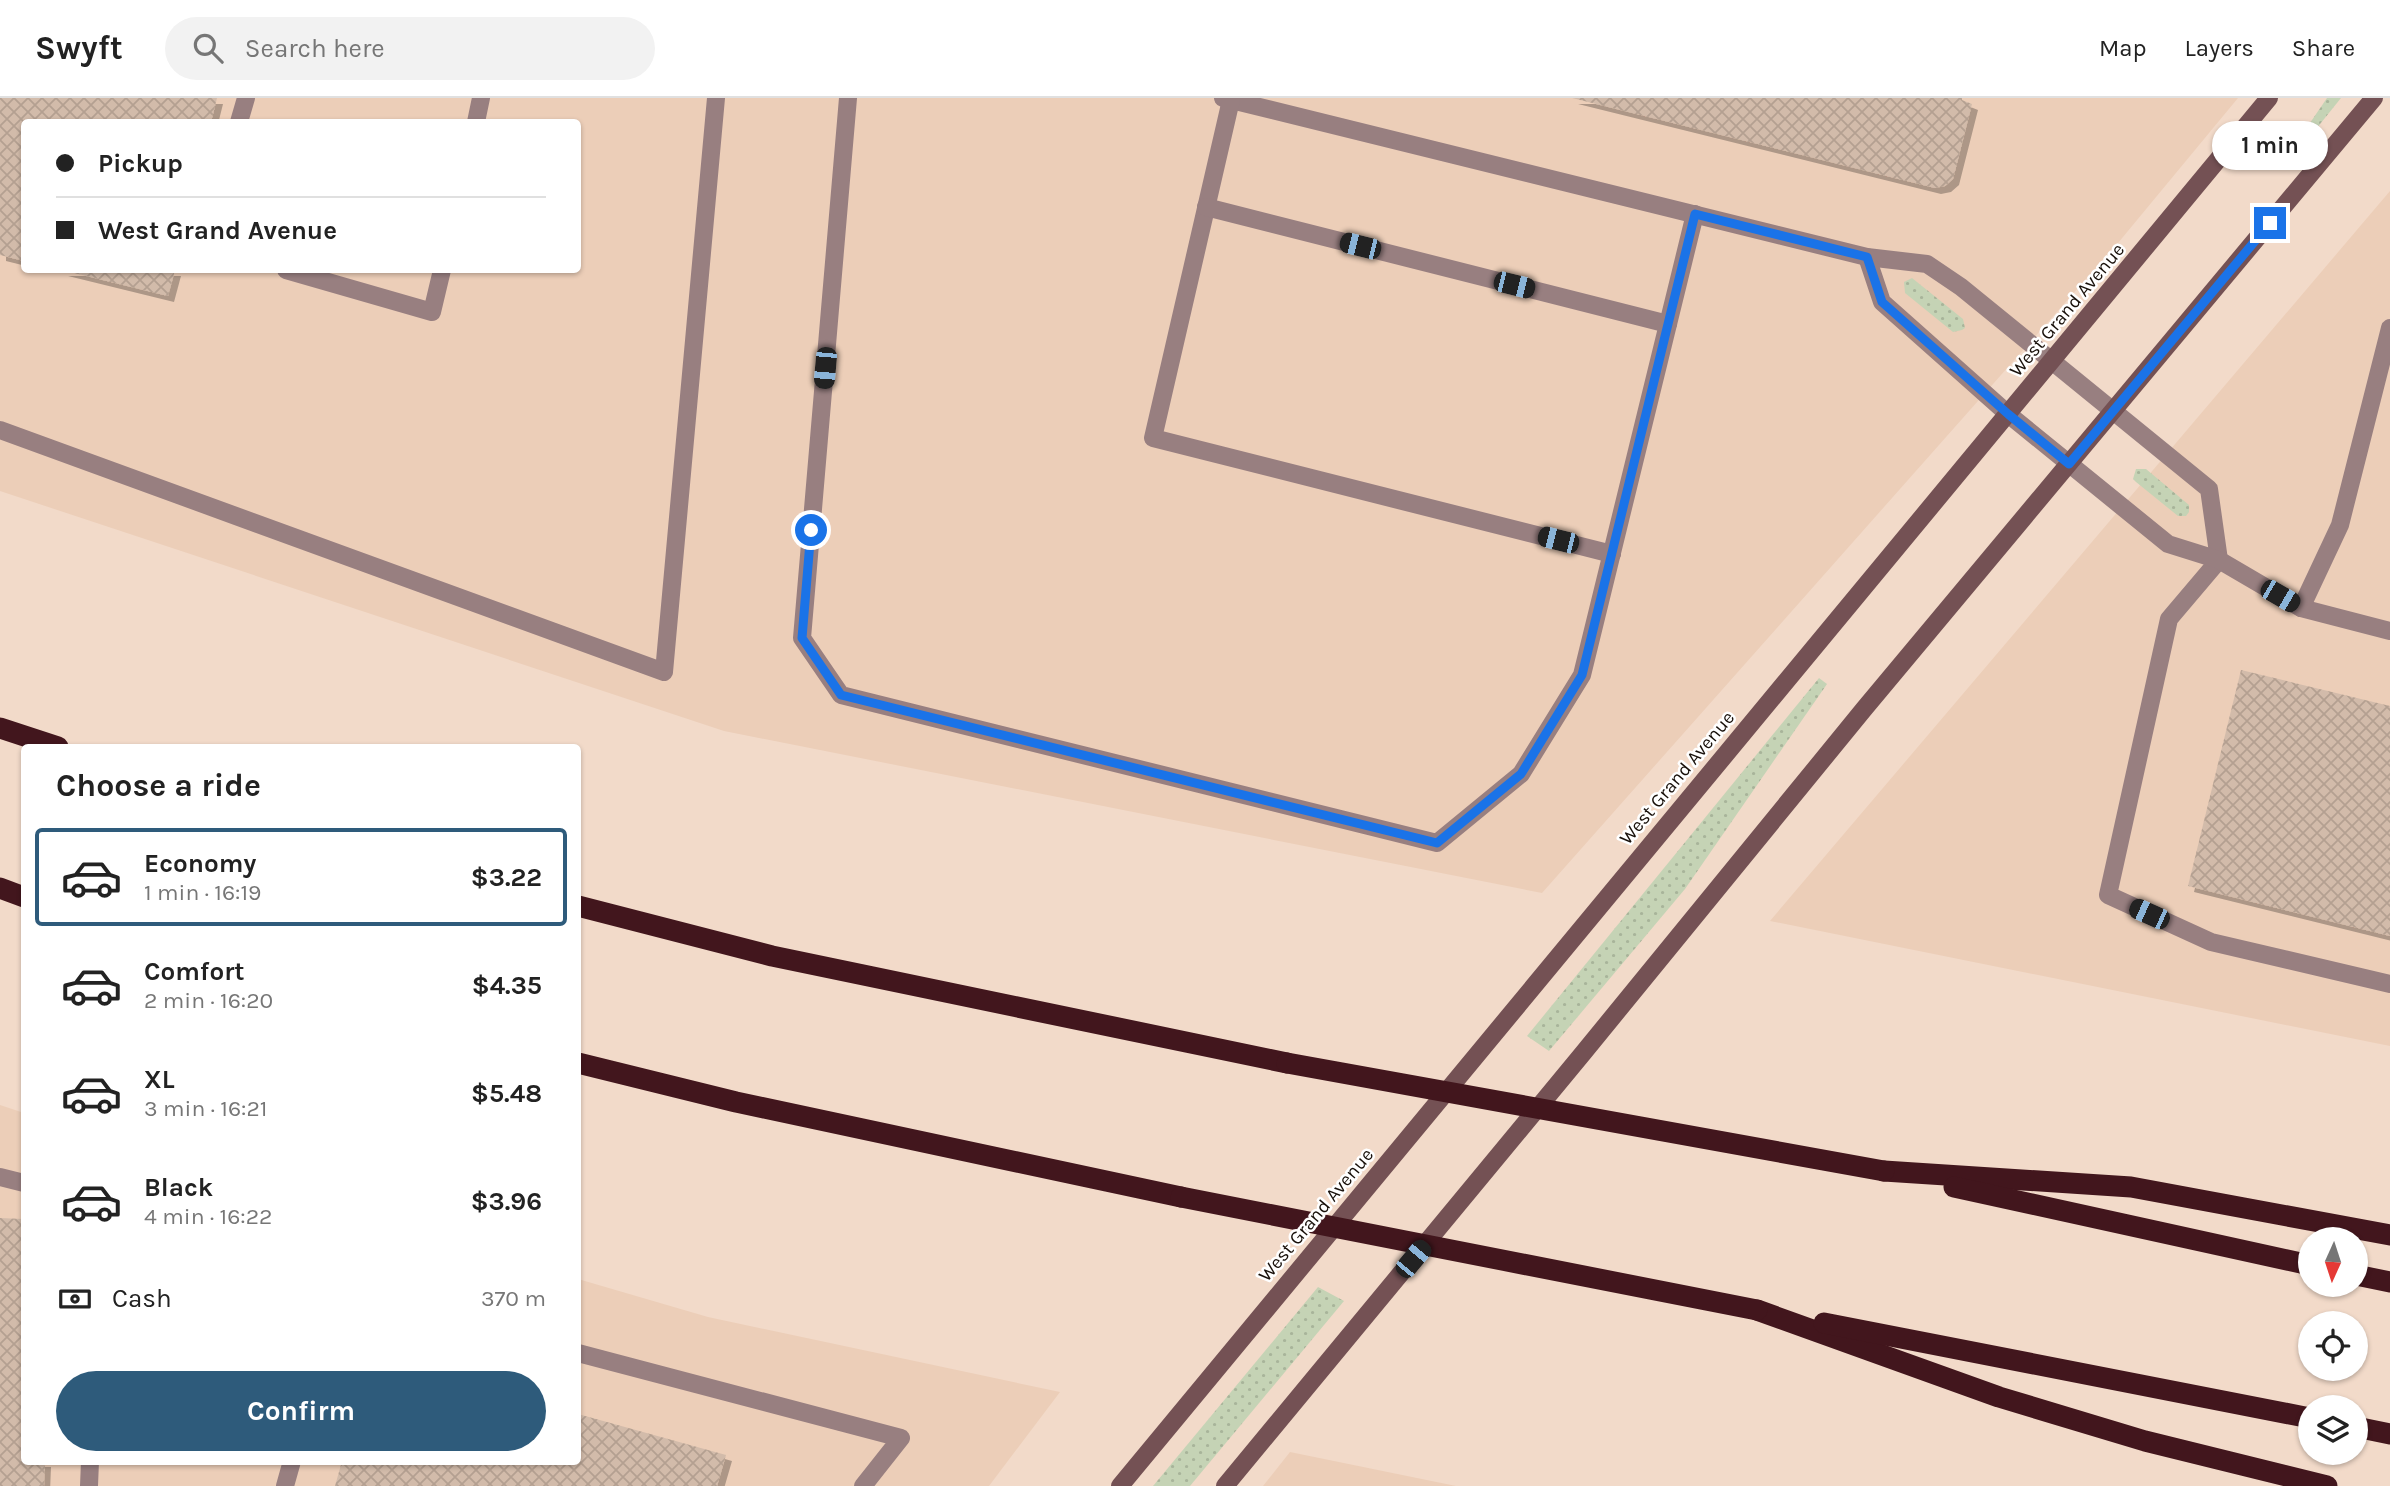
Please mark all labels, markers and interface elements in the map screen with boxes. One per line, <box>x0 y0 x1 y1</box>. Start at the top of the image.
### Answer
search box <box>165 17 655 80</box>
text: Swyft <box>35 29 123 67</box>
icon: search <box>189 29 227 67</box>
text: Search here <box>245 33 385 64</box>
text: Map <box>2099 34 2147 62</box>
text: Layers <box>2185 34 2254 62</box>
text: Share <box>2292 34 2355 62</box>
callout: 1 min <box>2212 122 2328 170</box>
text: 1 min <box>2241 132 2299 159</box>
text: Pickup <box>98 148 183 179</box>
route end <box>2254 207 2286 239</box>
text: West Grand Avenue <box>98 215 337 246</box>
car <box>1338 231 1383 261</box>
street label: West Grand Avenue <box>2005 239 2129 381</box>
car <box>1492 270 1537 300</box>
car <box>813 346 838 390</box>
route start <box>795 514 827 546</box>
car <box>1536 525 1581 555</box>
car <box>2257 576 2304 616</box>
street label: West Grand Avenue <box>1615 707 1739 849</box>
text: Choose a ride <box>56 767 261 804</box>
icon: car <box>60 846 123 909</box>
text: Economy <box>144 848 256 879</box>
text: $3.22 <box>471 862 542 893</box>
text: 1 min · 16:19 <box>144 879 261 906</box>
car <box>2126 896 2173 932</box>
icon: car <box>60 954 123 1017</box>
text: Comfort <box>144 956 245 987</box>
text: $4.35 <box>472 970 542 1001</box>
text: 2 min · 16:20 <box>144 987 273 1014</box>
icon: car <box>60 1062 123 1125</box>
text: XL <box>144 1064 175 1095</box>
text: $5.48 <box>471 1078 542 1109</box>
text: 3 min · 16:21 <box>144 1095 267 1122</box>
street label: West Grand Avenue <box>1254 1144 1378 1286</box>
icon: car <box>60 1170 123 1233</box>
text: Black <box>144 1172 213 1203</box>
text: $3.96 <box>471 1186 542 1217</box>
text: 4 min · 16:22 <box>144 1203 272 1230</box>
north arrow <box>2298 1227 2368 1297</box>
map controls <box>2298 1227 2368 1465</box>
car <box>1392 1236 1435 1282</box>
icon: cash <box>56 1280 94 1318</box>
text: Cash <box>112 1283 172 1314</box>
text: 370 m <box>481 1285 546 1312</box>
button: locate <box>2298 1311 2368 1381</box>
button: Confirm <box>56 1371 546 1451</box>
button: layers <box>2298 1395 2368 1465</box>

